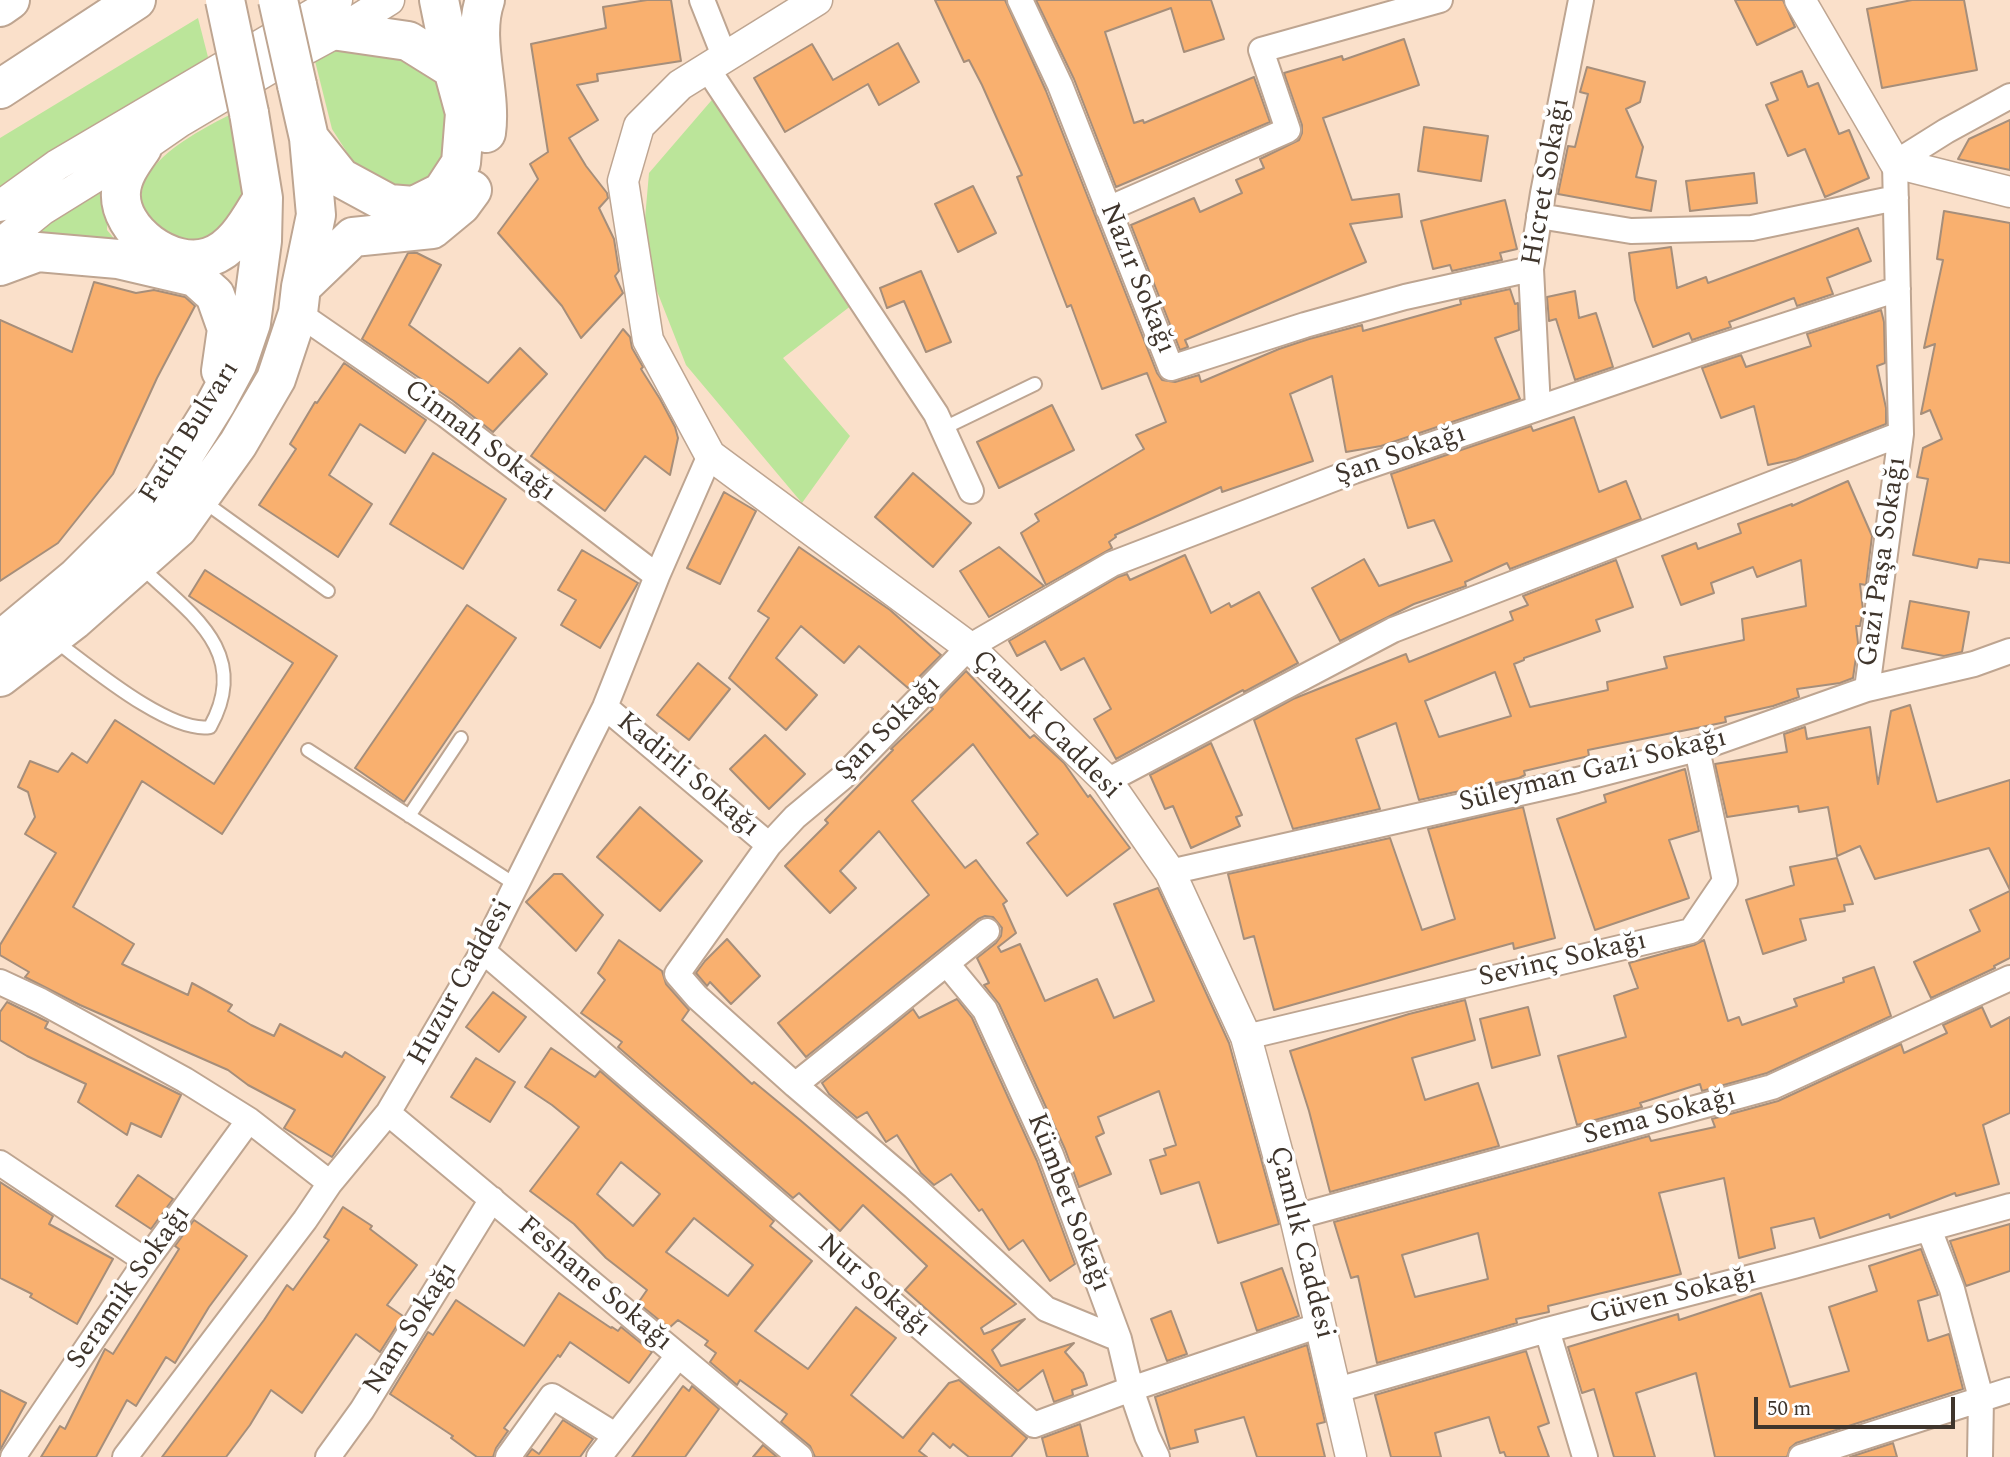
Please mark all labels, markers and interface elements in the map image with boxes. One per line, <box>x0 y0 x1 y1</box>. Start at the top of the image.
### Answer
street label: Hicret Sokağı <box>1517 95 1579 269</box>
street label: Nazır Sokağı <box>1091 199 1181 359</box>
street label: Fatih Bulvarı <box>134 356 248 510</box>
street label: Cinnah Sokağı <box>396 374 562 510</box>
street label: Şan Sokağı <box>1331 418 1471 494</box>
street label: Gazi Paşa Sokağı <box>1853 455 1915 669</box>
street label: Çamlık Caddesi <box>963 644 1127 808</box>
street label: Şan Sokağı <box>829 669 949 789</box>
street label: Kadirli Sokağı <box>609 707 765 845</box>
street label: Süleyman Gazi Sokağı <box>1456 723 1730 821</box>
street label: Huzur Caddesi <box>402 894 522 1072</box>
street label: Sevinç Sokağı <box>1476 925 1650 997</box>
street label: Sema Sokağı <box>1580 1081 1740 1155</box>
street label: Kümbet Sokağı <box>1018 1109 1116 1297</box>
street label: Çamlık Caddesi <box>1260 1143 1340 1343</box>
street label: Seramik Sokağı <box>61 1199 199 1377</box>
street label: Feshane Sokağı <box>510 1210 678 1360</box>
street label: Nur Sokağı <box>809 1229 937 1345</box>
street label: Nam Sokağı <box>358 1256 466 1402</box>
street label: Güven Sokağı <box>1586 1260 1760 1334</box>
scale bar <box>1758 1384 1959 1428</box>
text: 50 m <box>1767 1393 1811 1425</box>

